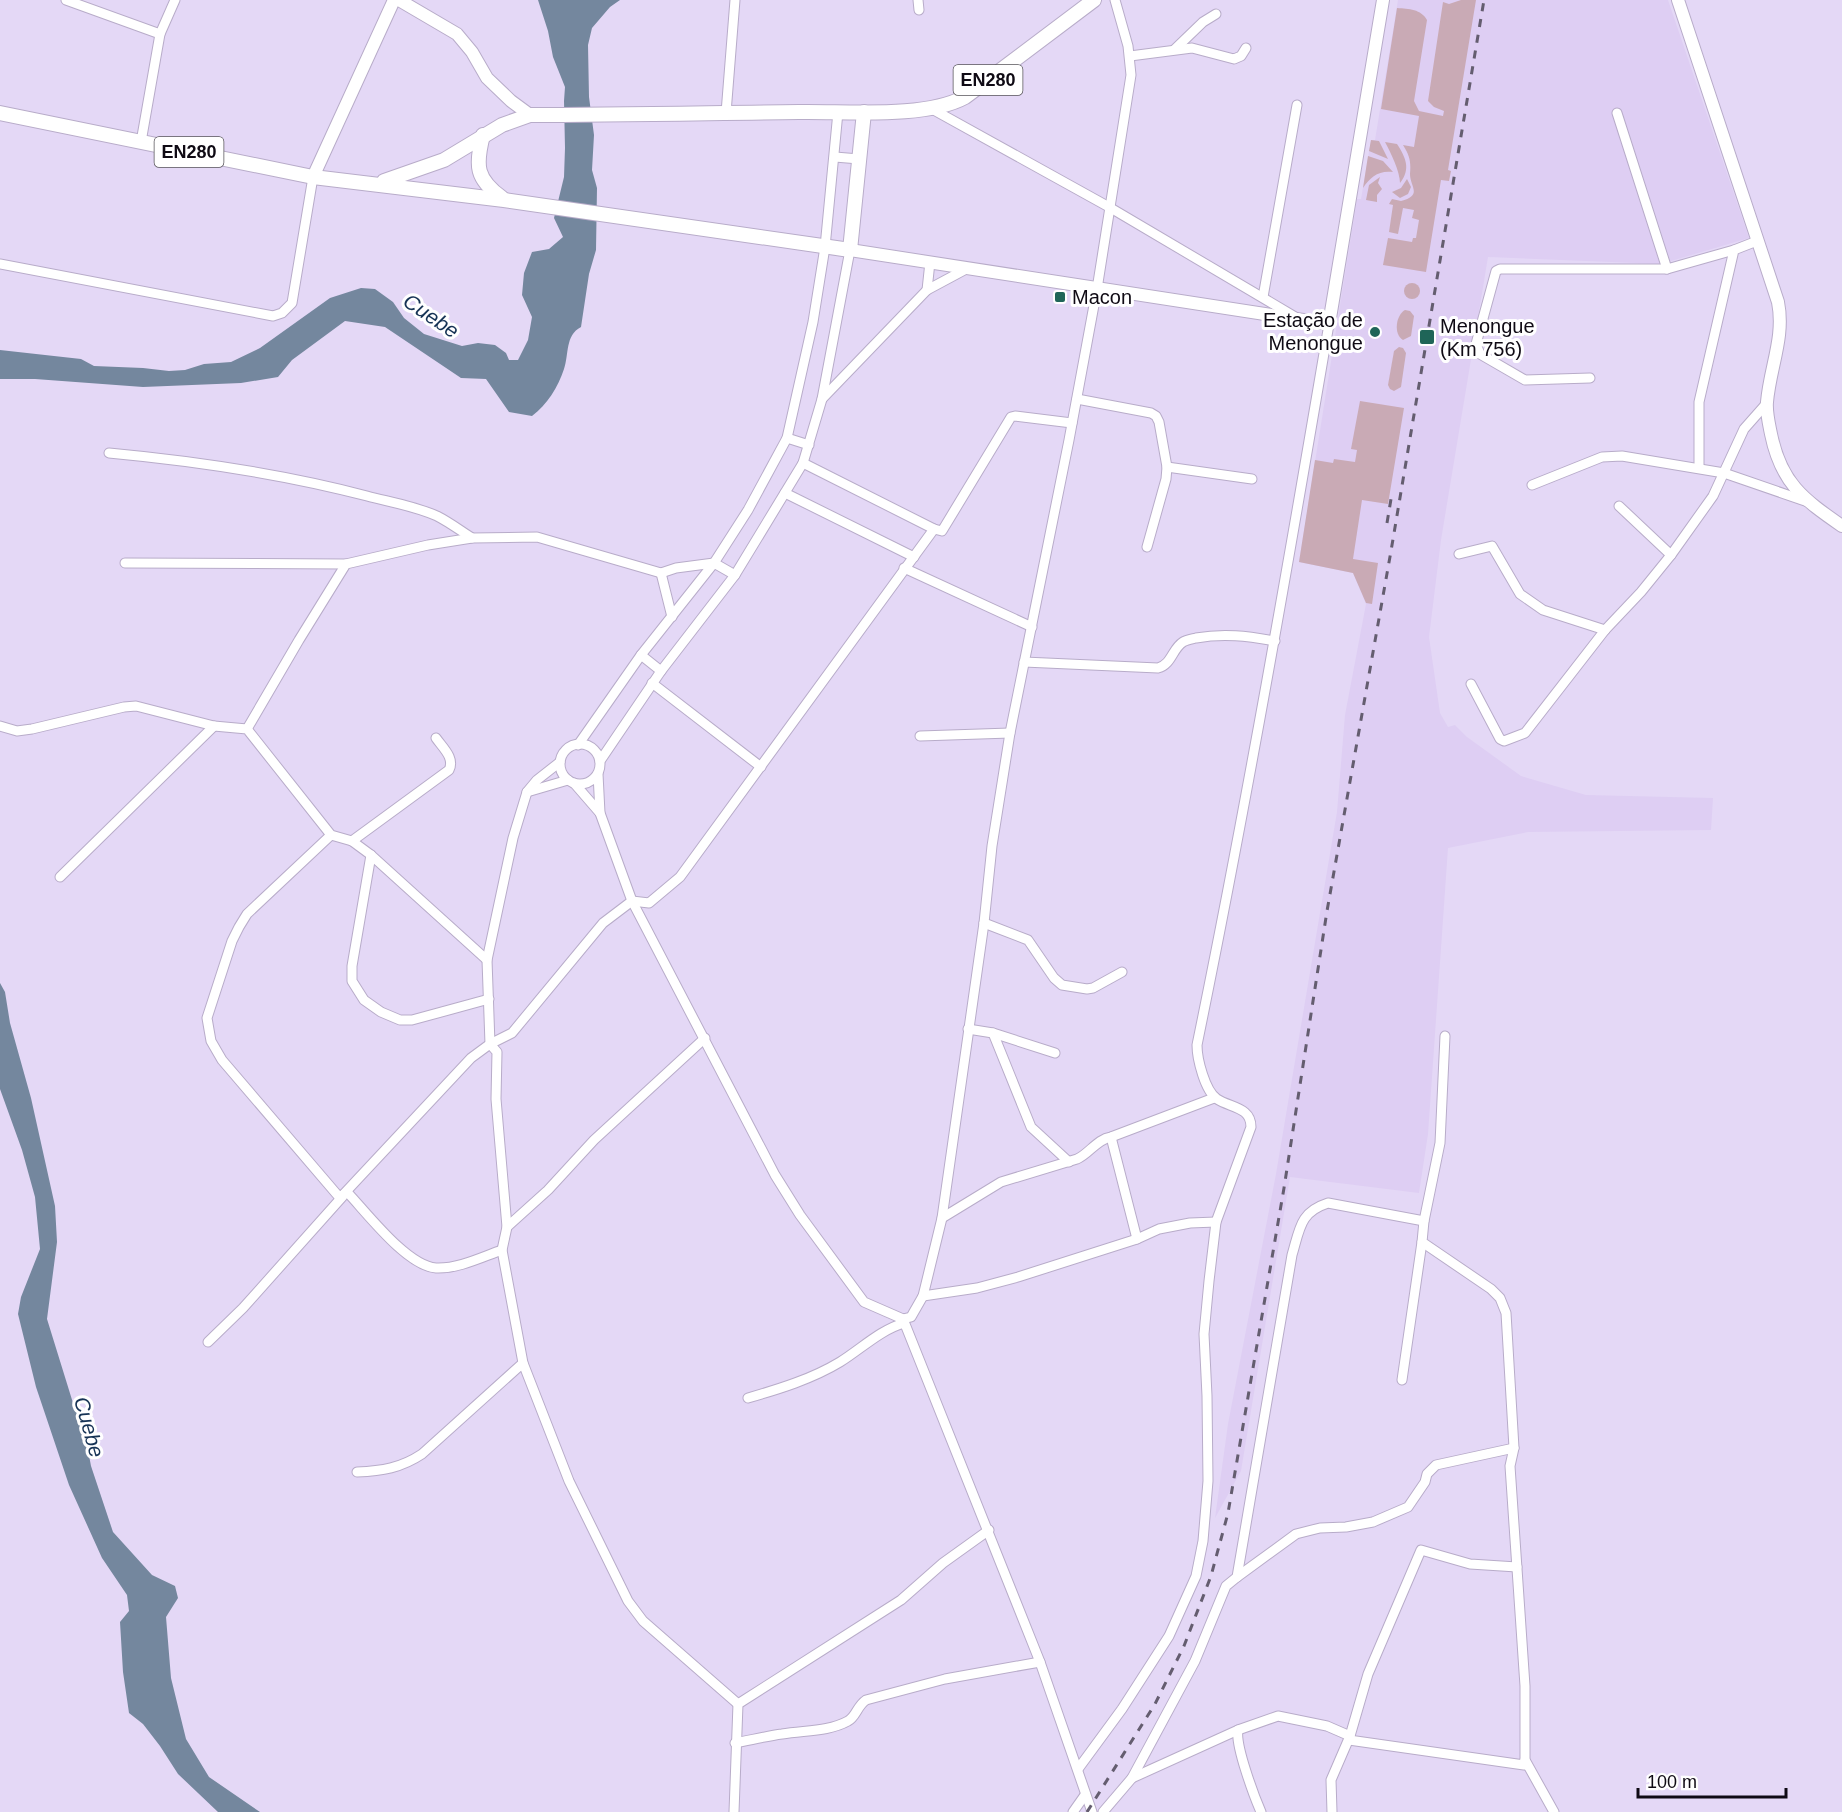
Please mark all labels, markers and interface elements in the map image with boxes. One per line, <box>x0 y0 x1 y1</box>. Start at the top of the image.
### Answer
road number: EN280 <box>954 65 1022 95</box>
road number: EN280 <box>154 137 224 167</box>
place label: Macon <box>1072 286 1132 308</box>
water label: Cuebe <box>399 289 463 342</box>
marker: Macon <box>1053 290 1067 304</box>
place label: Estação de Menongue <box>1263 309 1363 354</box>
place label: Menongue (Km 756) <box>1440 315 1535 360</box>
marker: Estação de Menongue <box>1368 325 1382 339</box>
marker: Menongue (Km 756) <box>1418 328 1436 346</box>
water label: Cuebe <box>70 1394 109 1460</box>
scale bar <box>1638 1761 1786 1799</box>
text: 100 m <box>1647 1772 1697 1792</box>

